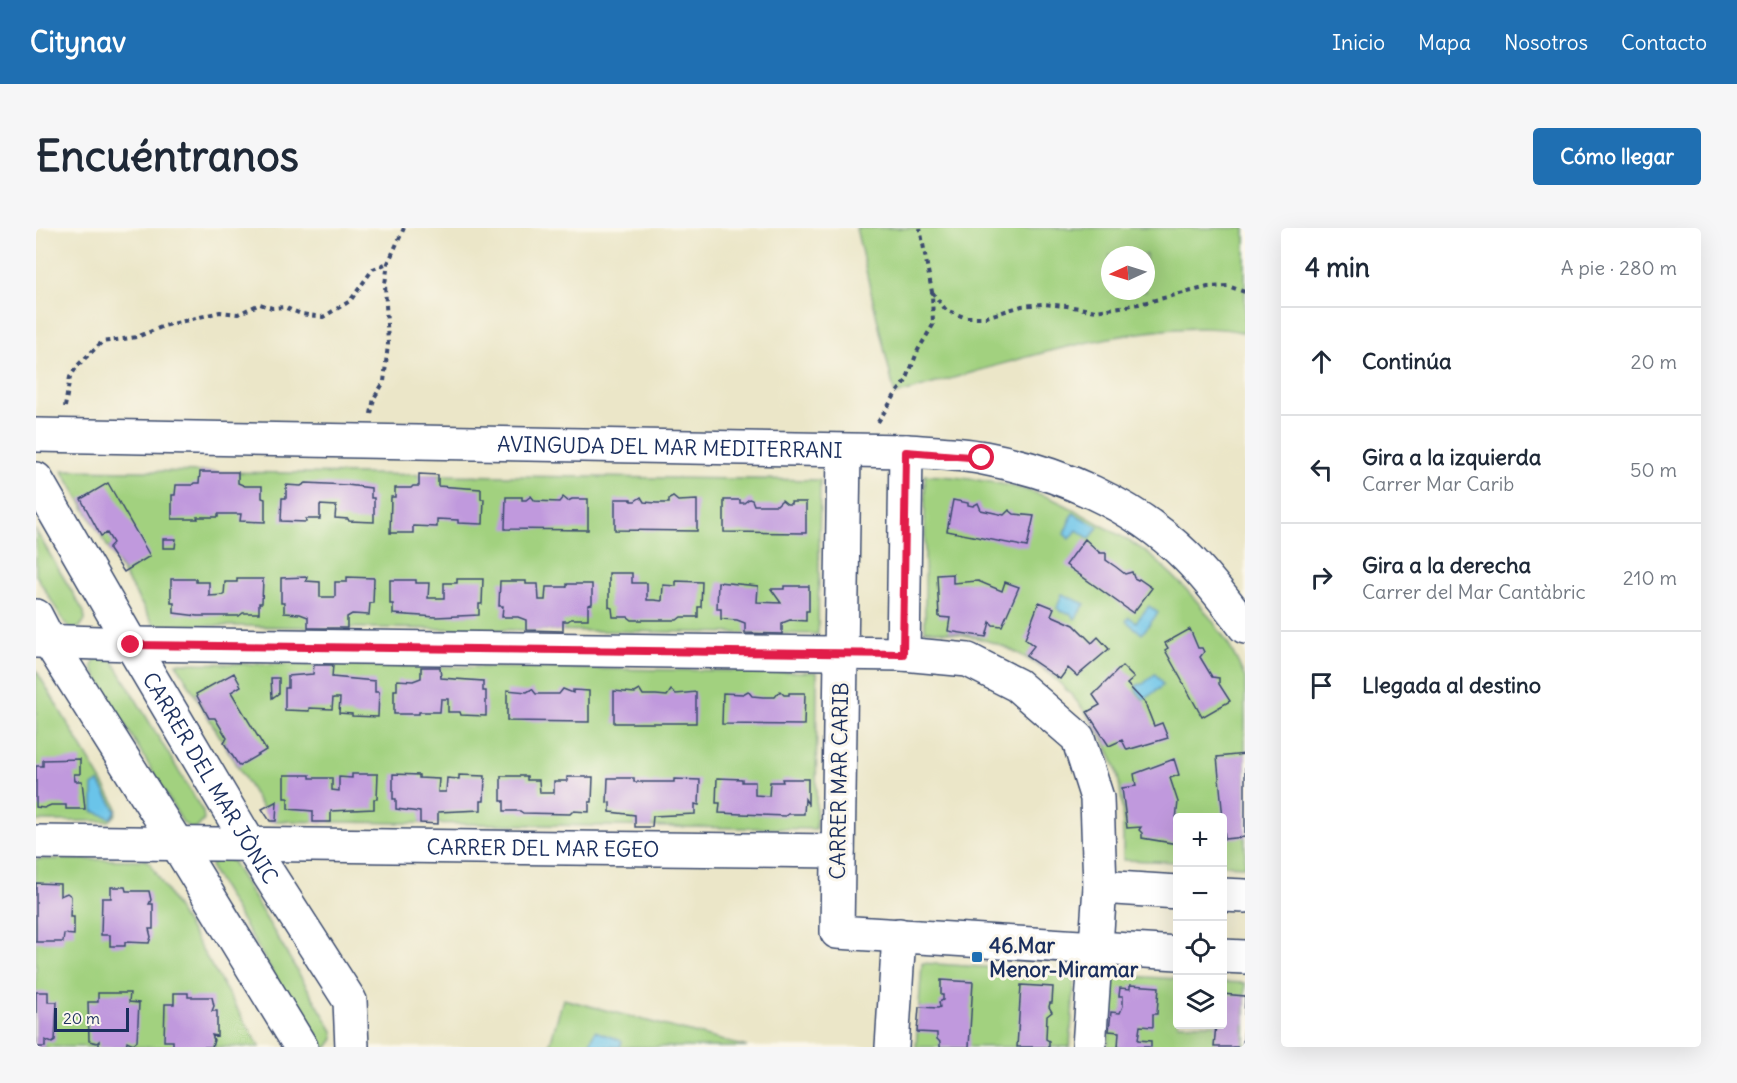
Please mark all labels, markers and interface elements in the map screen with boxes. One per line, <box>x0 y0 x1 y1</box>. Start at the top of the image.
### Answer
text: Citynav <box>30 24 126 60</box>
text: Inicio <box>1332 29 1385 56</box>
text: Mapa <box>1418 29 1471 56</box>
text: Nosotros <box>1504 29 1588 56</box>
text: Contacto <box>1621 29 1707 56</box>
button: Cómo llegar <box>1533 128 1701 185</box>
text: Encuéntranos <box>36 130 299 182</box>
north arrow <box>1101 246 1155 300</box>
text: 4 min <box>1305 251 1370 284</box>
text: A pie · 280 m <box>1561 255 1677 280</box>
icon: ahead <box>1305 345 1338 378</box>
text: Continúa <box>1362 347 1451 375</box>
text: 20 m <box>1631 349 1677 374</box>
street label: AVINGUDA DEL MAR MEDITERRANI <box>497 430 843 463</box>
text: Gira a la izquierda <box>1362 443 1541 471</box>
route start <box>968 444 994 470</box>
icon: left <box>1305 453 1338 486</box>
text: 50 m <box>1630 457 1677 482</box>
text: Carrer Mar Carib <box>1362 471 1514 496</box>
text: Gira a la derecha <box>1362 551 1531 579</box>
icon: right <box>1305 561 1338 594</box>
text: 210 m <box>1623 565 1677 590</box>
text: Carrer del Mar Cantàbric <box>1362 579 1586 604</box>
route end <box>117 631 143 657</box>
street label: CARRER DEL MAR JÒNIC <box>137 667 285 889</box>
icon: arrive <box>1305 669 1338 702</box>
text: Llegada al destino <box>1362 671 1541 699</box>
street label: CARRER MAR CARIB <box>824 682 854 880</box>
map controls <box>1173 813 1227 1029</box>
button: + <box>1173 813 1227 867</box>
street label: CARRER DEL MAR EGEO <box>426 833 660 862</box>
button: − <box>1173 867 1227 921</box>
button: locate <box>1173 921 1227 975</box>
place label: 46.Mar Menor-Miramar <box>989 932 1139 983</box>
marker: 46.Mar Menor-Miramar <box>970 950 984 964</box>
button: layers <box>1173 975 1227 1029</box>
scale bar <box>54 1005 129 1032</box>
text: 20 m <box>63 1008 100 1028</box>

